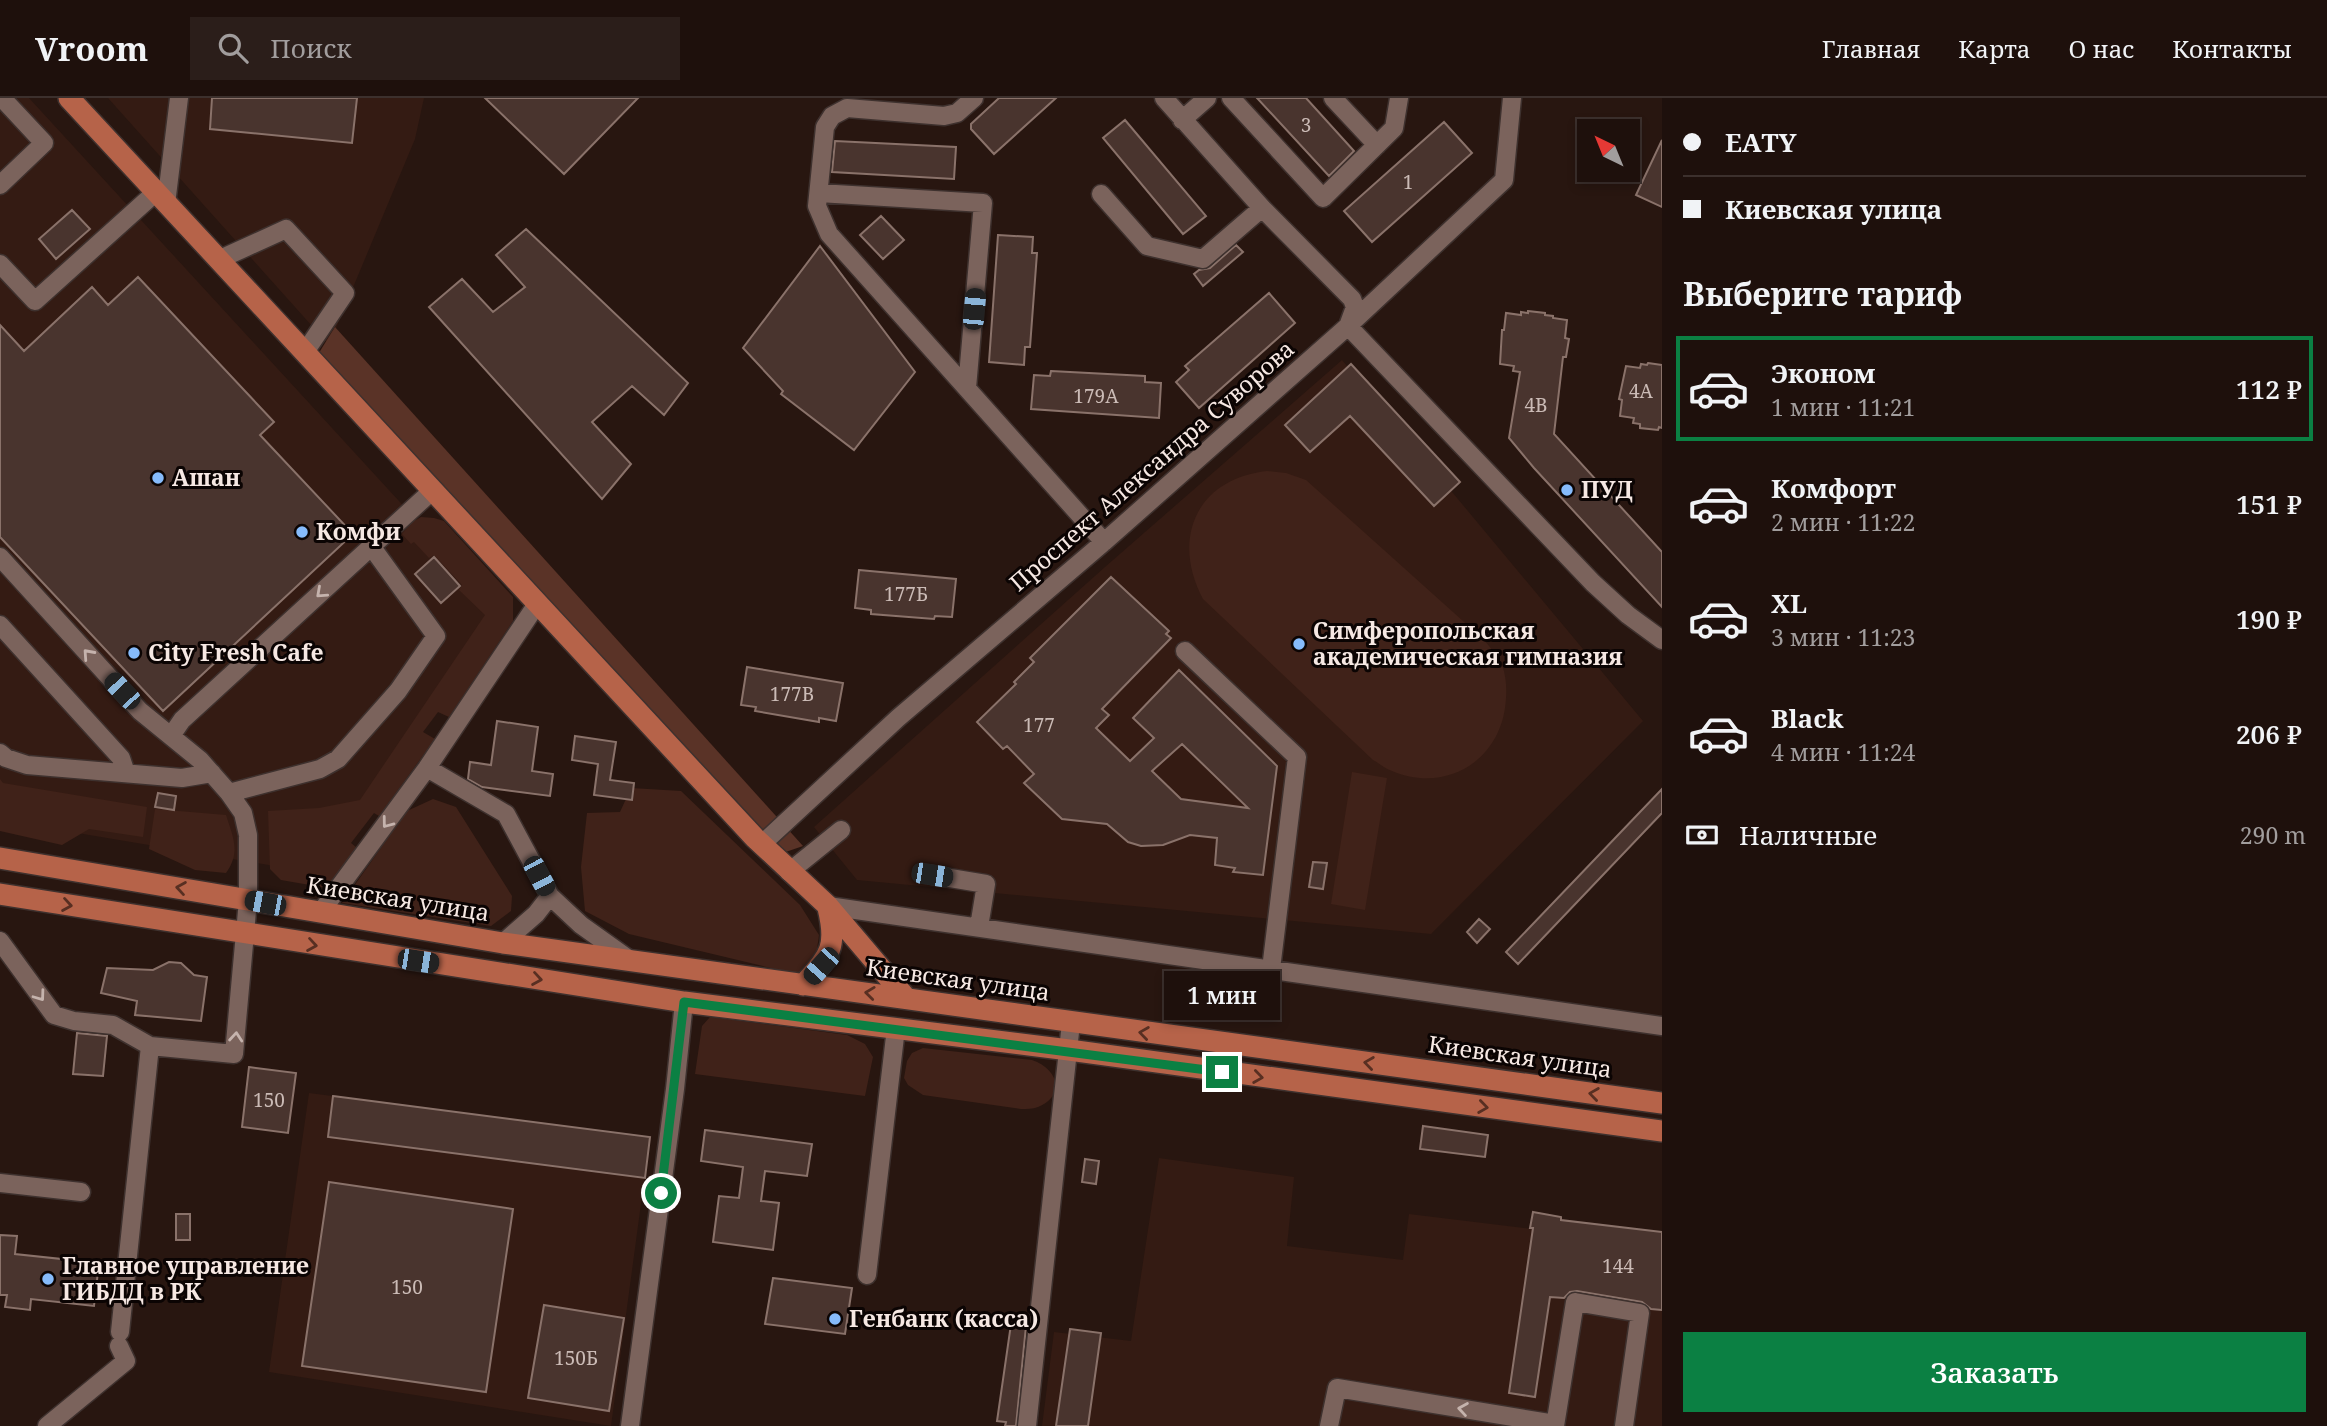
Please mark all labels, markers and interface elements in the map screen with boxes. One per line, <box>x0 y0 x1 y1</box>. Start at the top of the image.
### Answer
search box <box>190 17 680 80</box>
text: Vroom <box>35 26 148 71</box>
icon: search <box>214 29 252 67</box>
text: Поиск <box>270 30 352 66</box>
text: Главная <box>1822 32 1920 65</box>
text: Карта <box>1958 32 2031 65</box>
text: О нас <box>2069 32 2134 65</box>
text: Контакты <box>2172 32 2292 65</box>
house number: 3 <box>1301 112 1311 138</box>
north arrow <box>1577 119 1640 182</box>
map controls <box>1577 119 1640 182</box>
text: EАTY <box>1725 124 1796 160</box>
house number: 1 <box>1403 169 1413 195</box>
text: Киевская улица <box>1725 191 1942 227</box>
text: Выберите тариф <box>1683 272 1962 315</box>
car <box>962 287 987 331</box>
street label: Проспект Александра Суворова <box>1002 333 1301 598</box>
text: Эконом <box>1771 355 1875 391</box>
icon: car <box>1687 357 1750 420</box>
text: 112 ₽ <box>2236 371 2302 407</box>
house number: 4А <box>1629 378 1654 404</box>
house number: 179А <box>1073 383 1119 409</box>
text: 1 мин · 11:21 <box>1771 391 1915 423</box>
house number: 4В <box>1524 392 1548 418</box>
place label: Ашан <box>172 461 241 493</box>
marker: Ашан <box>150 470 166 486</box>
text: Комфорт <box>1771 470 1896 506</box>
icon: car <box>1687 472 1750 535</box>
place label: ПУД <box>1581 473 1633 505</box>
marker: ПУД <box>1559 482 1575 498</box>
text: 151 ₽ <box>2236 486 2302 522</box>
text: 2 мин · 11:22 <box>1771 506 1915 538</box>
place label: Комфи <box>316 515 401 547</box>
marker: Комфи <box>294 524 310 540</box>
house number: 177Б <box>884 581 928 607</box>
one-way arrow <box>316 584 329 597</box>
text: XL <box>1771 585 1807 621</box>
icon: car <box>1687 587 1750 650</box>
text: 190 ₽ <box>2236 601 2302 637</box>
place label: Симферопольская академическая гимназия <box>1313 614 1622 672</box>
text: 3 мин · 11:23 <box>1771 621 1915 653</box>
place label: City Fresh Cafe <box>148 636 324 668</box>
marker: Симферопольская академическая гимназия <box>1291 636 1307 652</box>
marker: City Fresh Cafe <box>126 645 142 661</box>
one-way arrow <box>84 649 96 662</box>
car <box>100 668 145 714</box>
house number: 177В <box>770 681 814 707</box>
text: Black <box>1771 700 1844 736</box>
icon: car <box>1687 702 1750 765</box>
house number: 177 <box>1023 712 1055 738</box>
text: 206 ₽ <box>2236 716 2302 752</box>
text: 4 мин · 11:24 <box>1771 736 1915 768</box>
one-way arrow <box>383 815 395 828</box>
icon: cash <box>1683 816 1721 854</box>
text: Наличные <box>1739 817 1877 853</box>
text: 290 m <box>2240 819 2306 851</box>
car <box>520 853 559 899</box>
car <box>910 861 955 889</box>
street label: Киевская улица <box>304 868 492 928</box>
one-way arrow <box>175 881 187 896</box>
car <box>243 889 288 917</box>
one-way arrow <box>61 897 73 912</box>
one-way arrow <box>306 937 318 952</box>
car <box>800 943 843 989</box>
car <box>396 947 441 975</box>
street label: Киевская улица <box>864 950 1052 1008</box>
callout: 1 мин <box>1164 970 1280 1020</box>
one-way arrow <box>531 971 543 986</box>
text: 1 мин <box>1187 979 1257 1011</box>
one-way arrow <box>864 986 876 1001</box>
one-way arrow <box>32 988 44 1001</box>
one-way arrow <box>1138 1025 1149 1040</box>
street label: Киевская улица <box>1426 1027 1614 1085</box>
one-way arrow <box>228 1031 243 1042</box>
route end <box>1206 1056 1238 1088</box>
one-way arrow <box>1363 1056 1375 1071</box>
one-way arrow <box>1252 1069 1264 1084</box>
one-way arrow <box>1589 1086 1600 1101</box>
house number: 150 <box>253 1087 285 1113</box>
one-way arrow <box>1477 1100 1489 1115</box>
route start <box>645 1177 677 1209</box>
place label: Главное управление ГИБДД в РК <box>62 1249 309 1307</box>
house number: 144 <box>1602 1253 1634 1279</box>
marker: Главное управление ГИБДД в РК <box>40 1271 56 1287</box>
house number: 150 <box>391 1274 423 1300</box>
place label: Генбанк (касса) <box>849 1302 1039 1334</box>
marker: Генбанк (касса) <box>827 1311 843 1327</box>
button: Заказать <box>1683 1332 2306 1412</box>
house number: 150Б <box>554 1345 598 1371</box>
one-way arrow <box>1457 1402 1469 1417</box>

